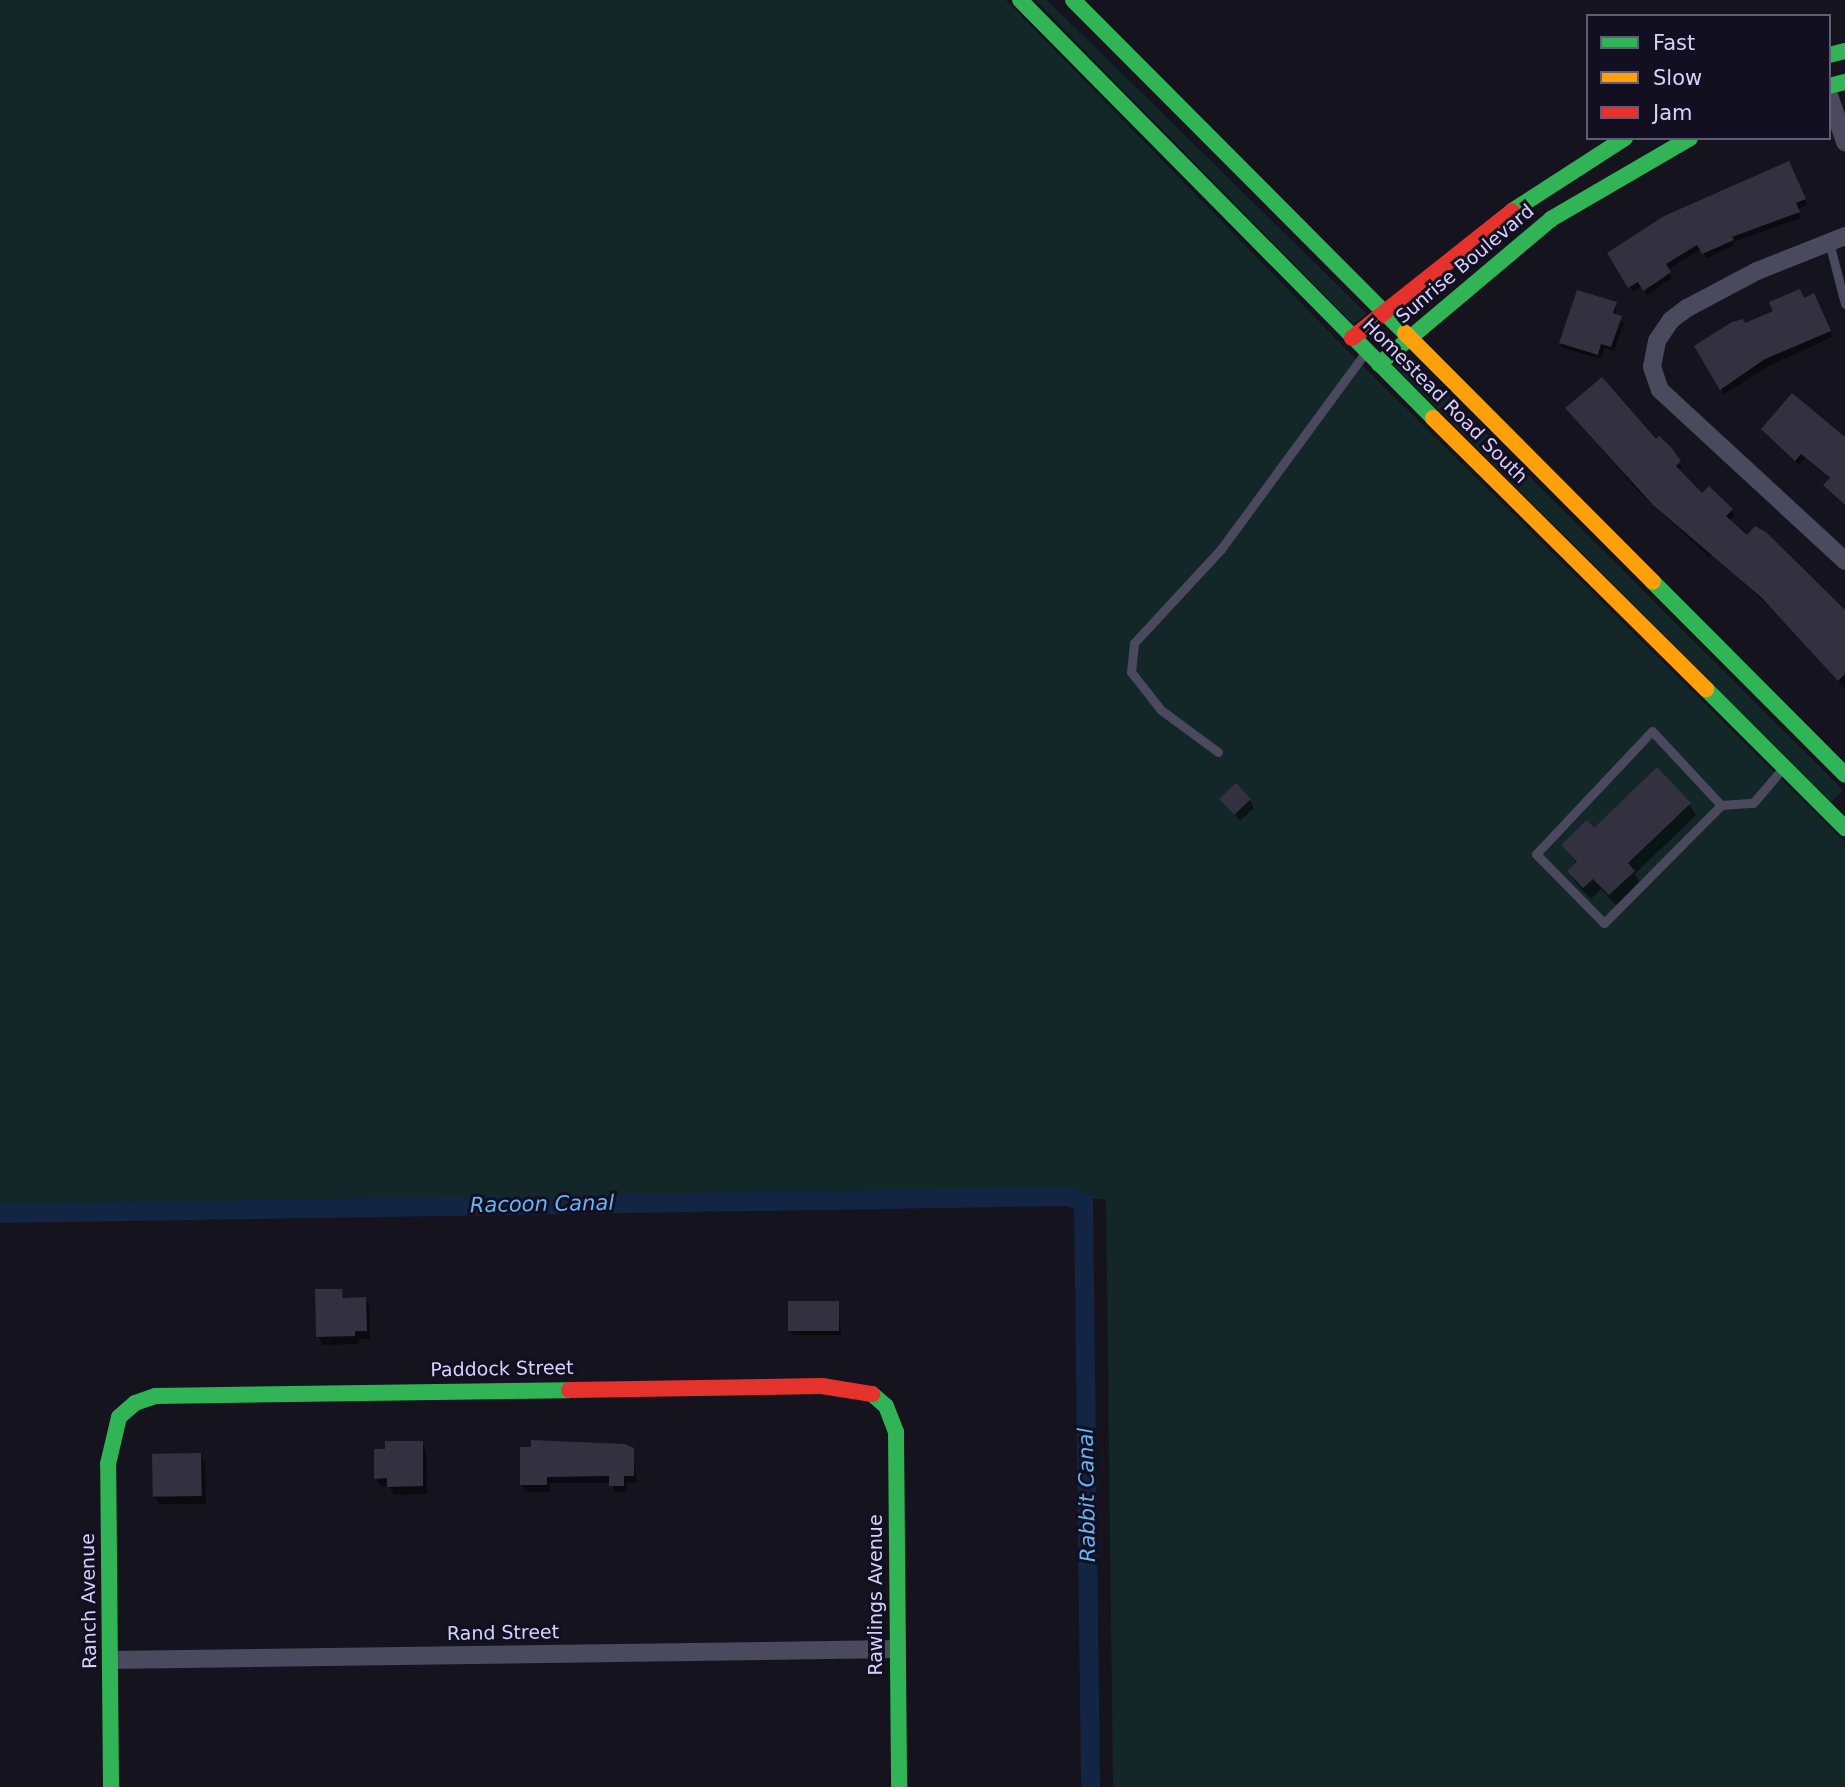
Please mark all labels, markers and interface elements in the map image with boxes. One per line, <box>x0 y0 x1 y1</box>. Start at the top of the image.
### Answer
legend <box>1586 14 1831 140</box>
text: Fast <box>1653 31 1695 55</box>
text: Slow <box>1653 66 1702 90</box>
text: Jam <box>1653 101 1693 125</box>
street label: Sunrise Boulevard <box>1391 200 1539 328</box>
street label: Homestead Road South <box>1358 314 1532 488</box>
water label: Racoon Canal <box>470 1190 614 1218</box>
street label: Paddock Street <box>430 1356 574 1382</box>
water label: Rabbit Canal <box>1073 1428 1101 1562</box>
street label: Rawlings Avenue <box>865 1514 887 1676</box>
street label: Ranch Avenue <box>76 1533 102 1669</box>
street label: Rand Street <box>447 1621 559 1645</box>

